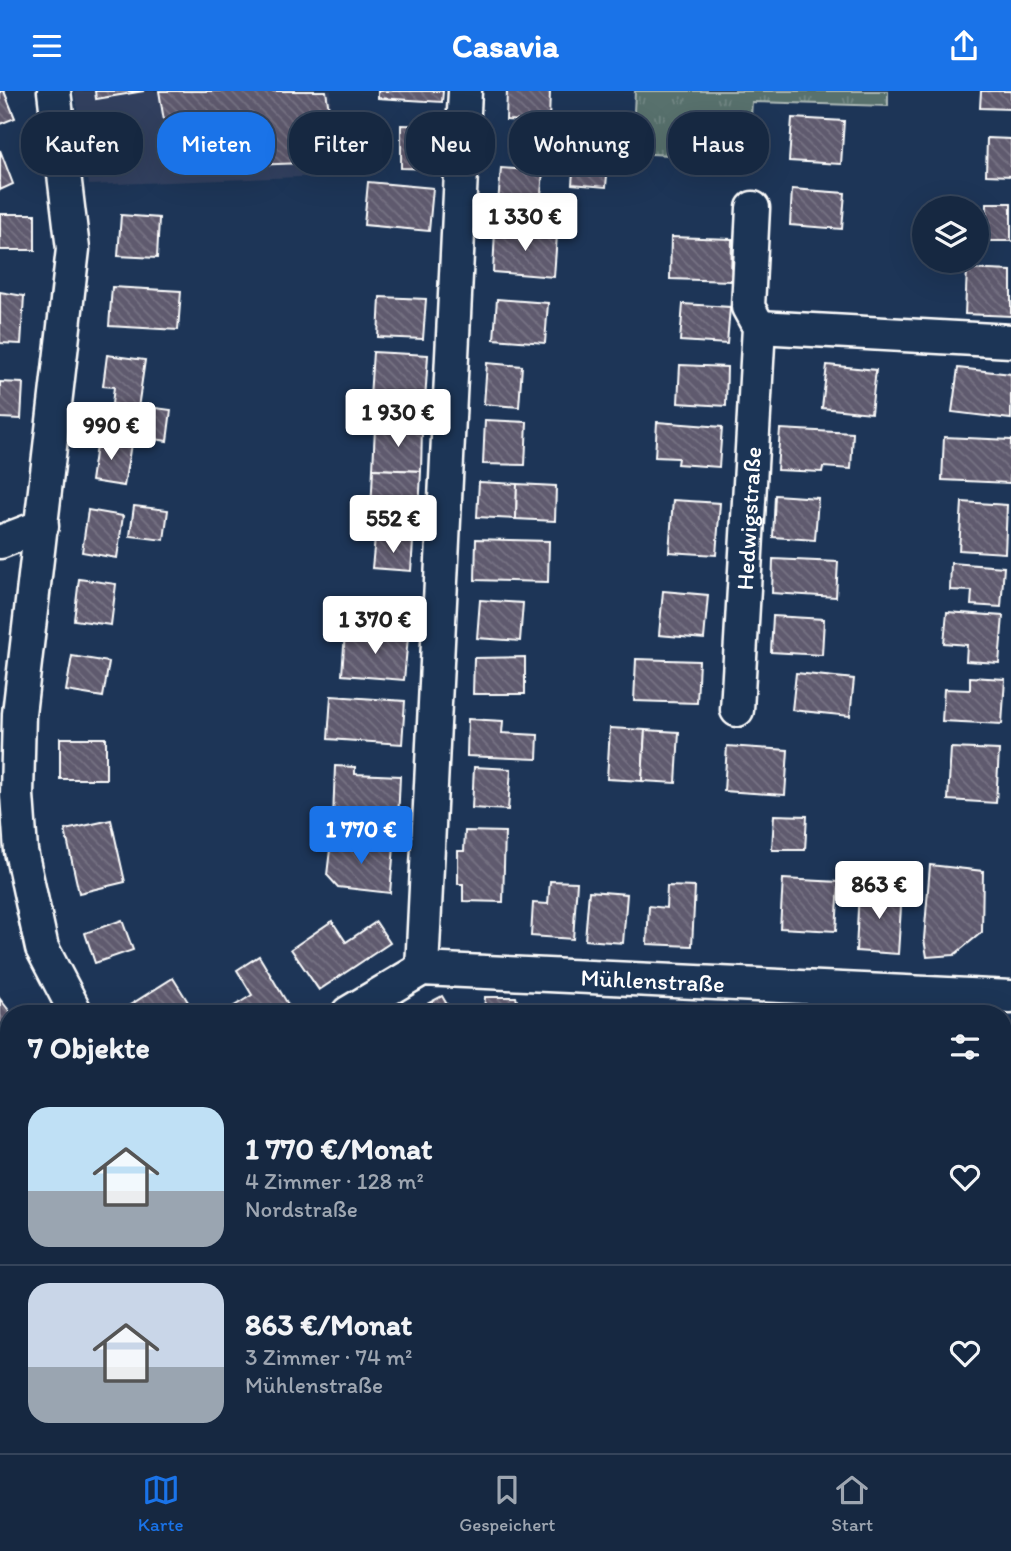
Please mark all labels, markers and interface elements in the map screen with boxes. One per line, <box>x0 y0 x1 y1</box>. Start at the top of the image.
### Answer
icon: menu <box>28 27 66 65</box>
text: Casavia <box>452 27 559 65</box>
icon: share <box>945 27 983 65</box>
chip: Kaufen <box>21 112 143 175</box>
chip: Mieten <box>157 112 275 175</box>
chip: Filter <box>289 112 392 175</box>
chip: Neu <box>406 112 495 175</box>
chip: Wohnung <box>509 112 654 175</box>
chip: Haus <box>668 112 769 175</box>
pin: 1 330 € <box>460 193 590 253</box>
map controls <box>912 196 989 273</box>
button: layers <box>912 196 989 273</box>
text: 1 330 € <box>488 202 562 230</box>
pin: 1 930 € <box>333 389 463 449</box>
text: 1 930 € <box>362 398 434 426</box>
pin: 990 € <box>62 403 160 462</box>
text: 990 € <box>83 411 139 439</box>
street label: Hedwigstraße <box>729 446 767 591</box>
pin: 552 € <box>344 496 442 555</box>
text: 552 € <box>366 504 420 532</box>
pin: 1 370 € <box>310 596 440 656</box>
text: 1 370 € <box>339 605 411 633</box>
pin: 1 770 € <box>296 807 426 866</box>
text: 1 770 € <box>325 815 397 843</box>
pin: 863 € <box>830 861 928 921</box>
text: 863 € <box>851 870 907 898</box>
street label: Mühlenstraße <box>580 962 725 998</box>
icon: filters <box>946 1028 984 1066</box>
text: 7 Objekte <box>28 1029 150 1066</box>
text: 1 770 €/Monat <box>245 1130 432 1167</box>
icon: home <box>84 1135 168 1219</box>
icon: heart <box>946 1158 984 1196</box>
text: 4 Zimmer · 128 m² <box>245 1167 424 1195</box>
text: Nordstraße <box>245 1195 358 1223</box>
text: 863 €/Monat <box>245 1306 412 1343</box>
icon: home <box>84 1311 168 1395</box>
icon: heart <box>946 1334 984 1372</box>
text: 3 Zimmer · 74 m² <box>245 1343 412 1371</box>
text: Mühlenstraße <box>245 1371 383 1399</box>
tab: Karte <box>138 1471 184 1536</box>
tab: Gespeichert <box>459 1471 556 1536</box>
tab: Start <box>831 1471 873 1536</box>

